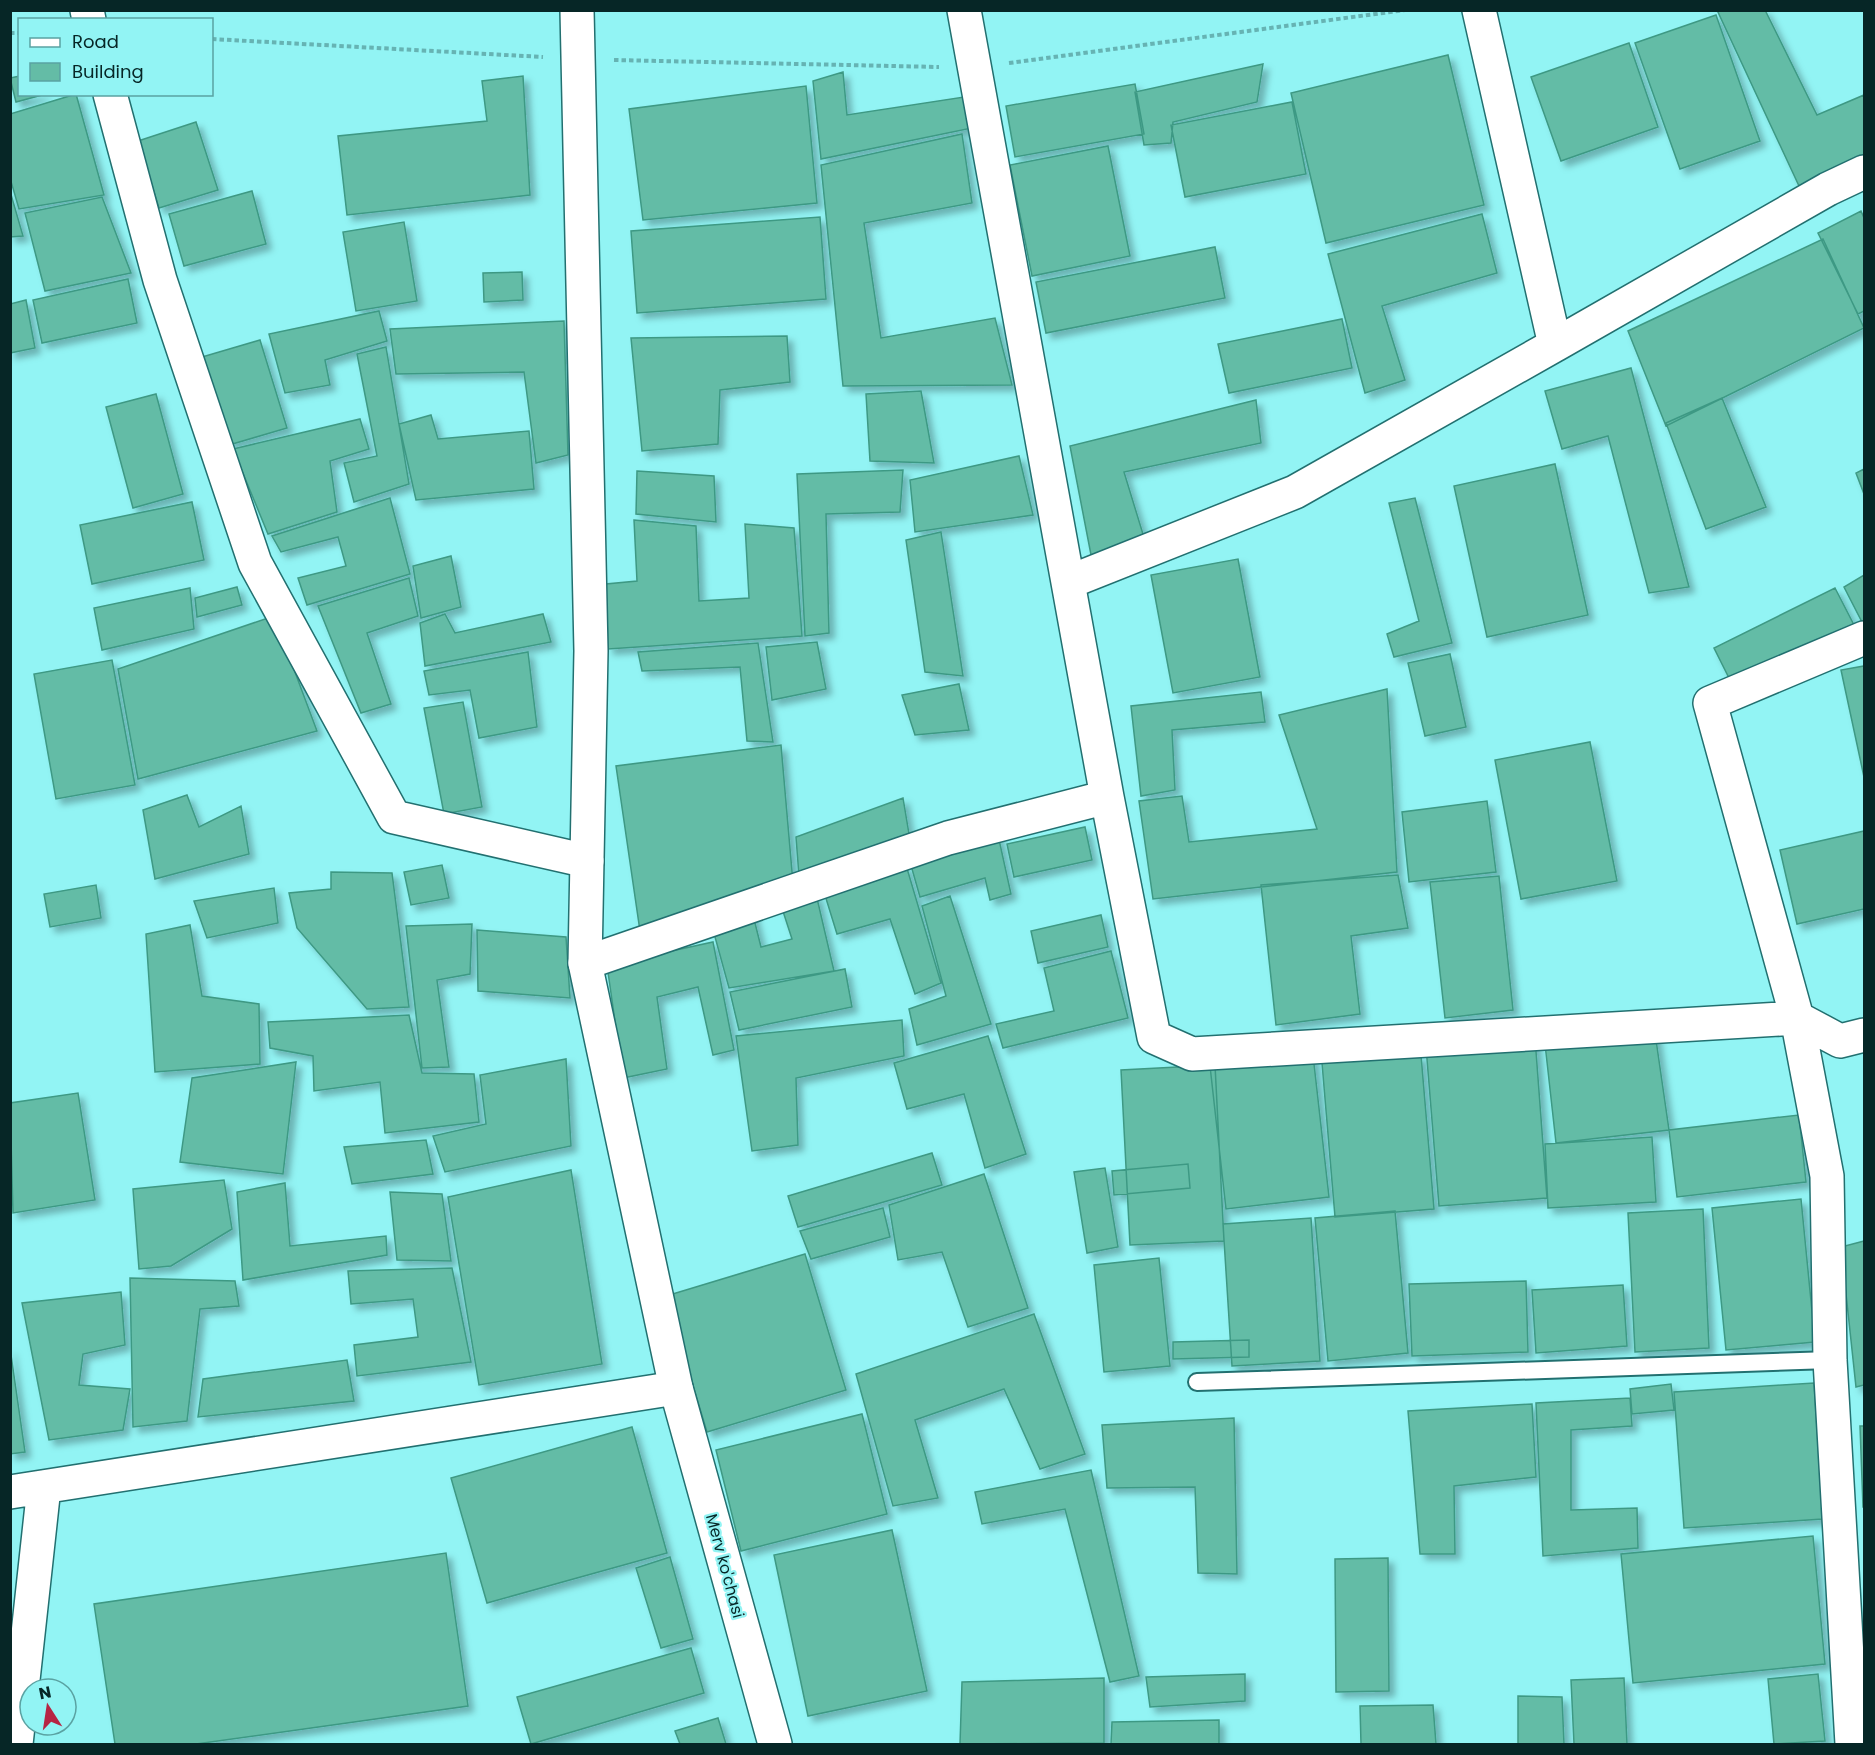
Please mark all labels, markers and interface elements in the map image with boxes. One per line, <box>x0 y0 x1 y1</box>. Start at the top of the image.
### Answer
legend <box>18 18 213 96</box>
text: Road <box>72 29 119 54</box>
text: Building <box>72 59 144 84</box>
street label: Merv ko'chasi <box>700 1511 750 1621</box>
north arrow <box>18 1677 78 1737</box>
text: N <box>37 1680 53 1705</box>

